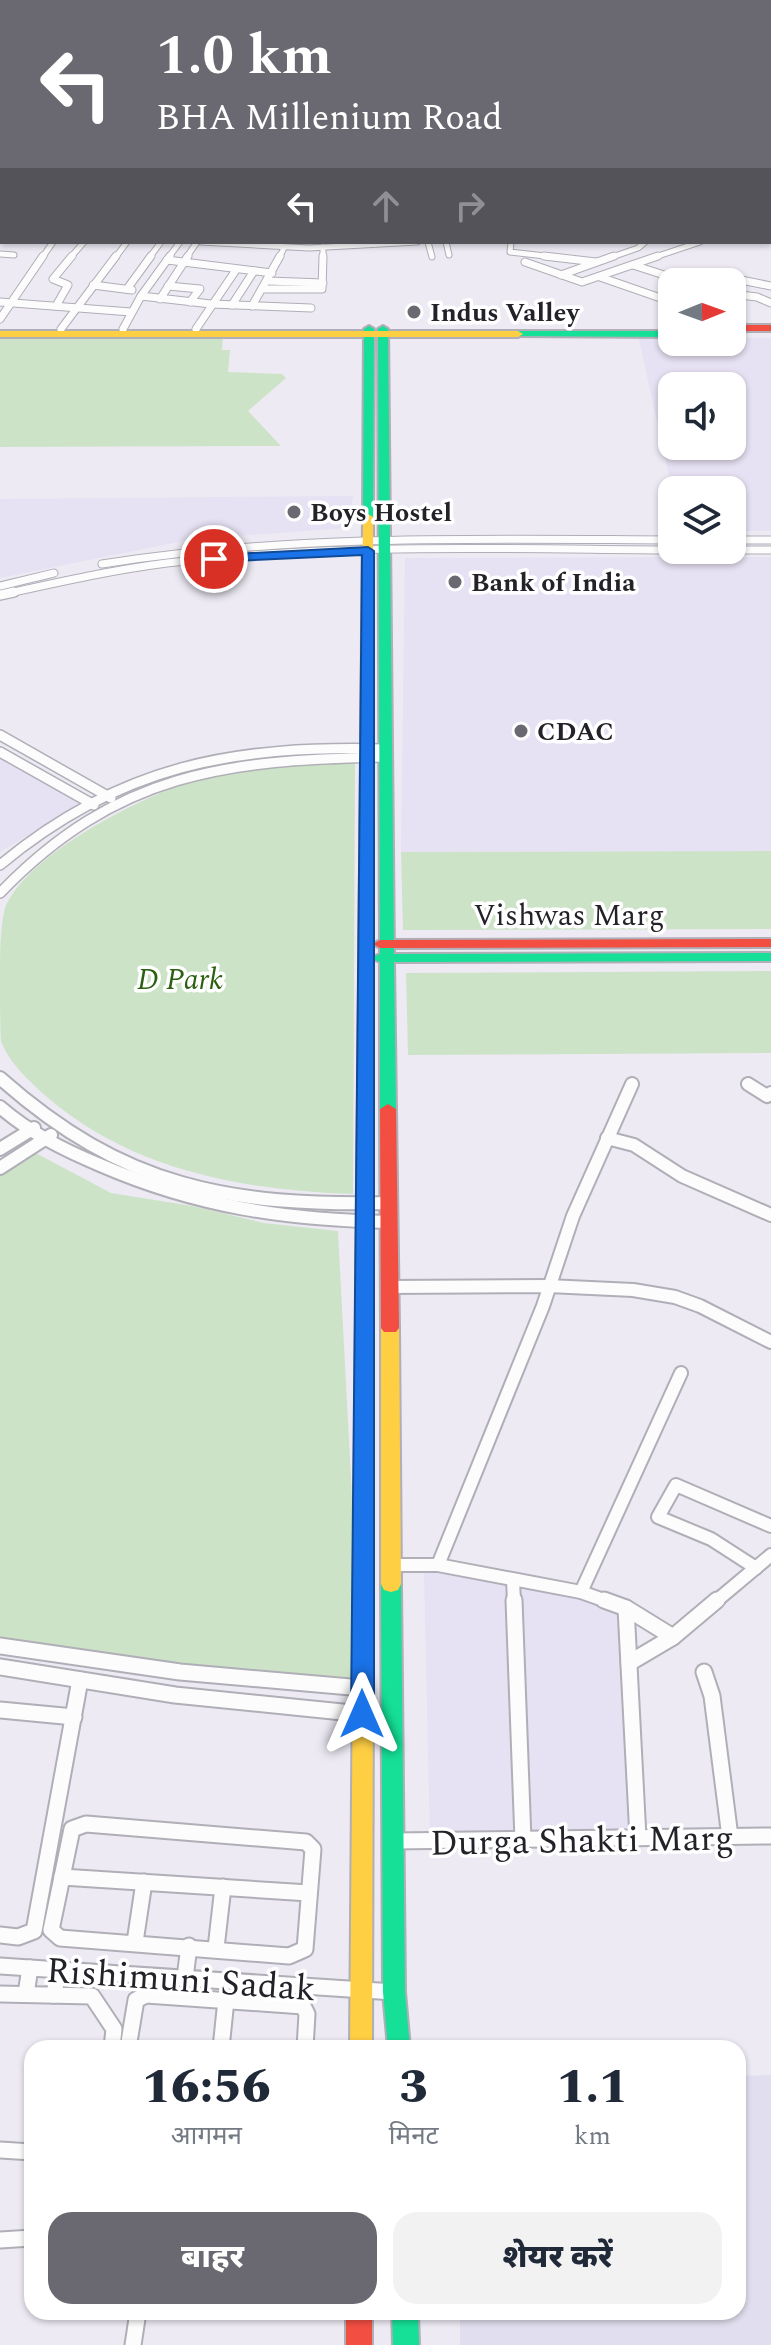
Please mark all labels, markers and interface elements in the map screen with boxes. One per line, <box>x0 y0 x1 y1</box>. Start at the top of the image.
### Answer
text: 1.0 km <box>156 14 332 99</box>
icon: left <box>24 32 128 136</box>
text: BHA Millenium Road <box>156 91 503 146</box>
icon: left <box>280 184 324 228</box>
icon: ahead <box>364 184 408 228</box>
icon: right <box>448 184 492 228</box>
north arrow <box>658 268 746 356</box>
map controls <box>658 268 746 564</box>
place label: Indus Valley <box>430 293 581 333</box>
marker: Indus Valley <box>405 303 423 321</box>
button: sound <box>658 372 746 460</box>
button: layers <box>658 476 746 564</box>
place label: Boys Hostel <box>310 493 452 533</box>
marker: Boys Hostel <box>285 503 303 521</box>
pin <box>180 525 248 593</box>
icon: arrive <box>192 537 236 581</box>
place label: Bank of India <box>471 563 636 603</box>
marker: Bank of India <box>446 573 464 591</box>
place label: CDAC <box>537 712 614 752</box>
marker: CDAC <box>512 722 530 740</box>
street label: Vishwas Marg <box>473 893 665 939</box>
park label: D Park <box>137 957 223 1003</box>
position arrow <box>320 1672 404 1756</box>
street label: Durga Shakti Marg <box>430 1811 735 1872</box>
street label: Rishimuni Sadak <box>44 1944 317 2017</box>
text: 16:56 <box>142 2051 271 2124</box>
text: 3 <box>399 2051 428 2124</box>
text: 1.1 <box>557 2051 628 2124</box>
text: आगमन <box>171 2116 242 2156</box>
text: मिनट <box>389 2116 439 2156</box>
text: km <box>574 2116 611 2156</box>
button: बाहर <box>48 2212 377 2304</box>
button: शेयर करें <box>393 2212 722 2304</box>

